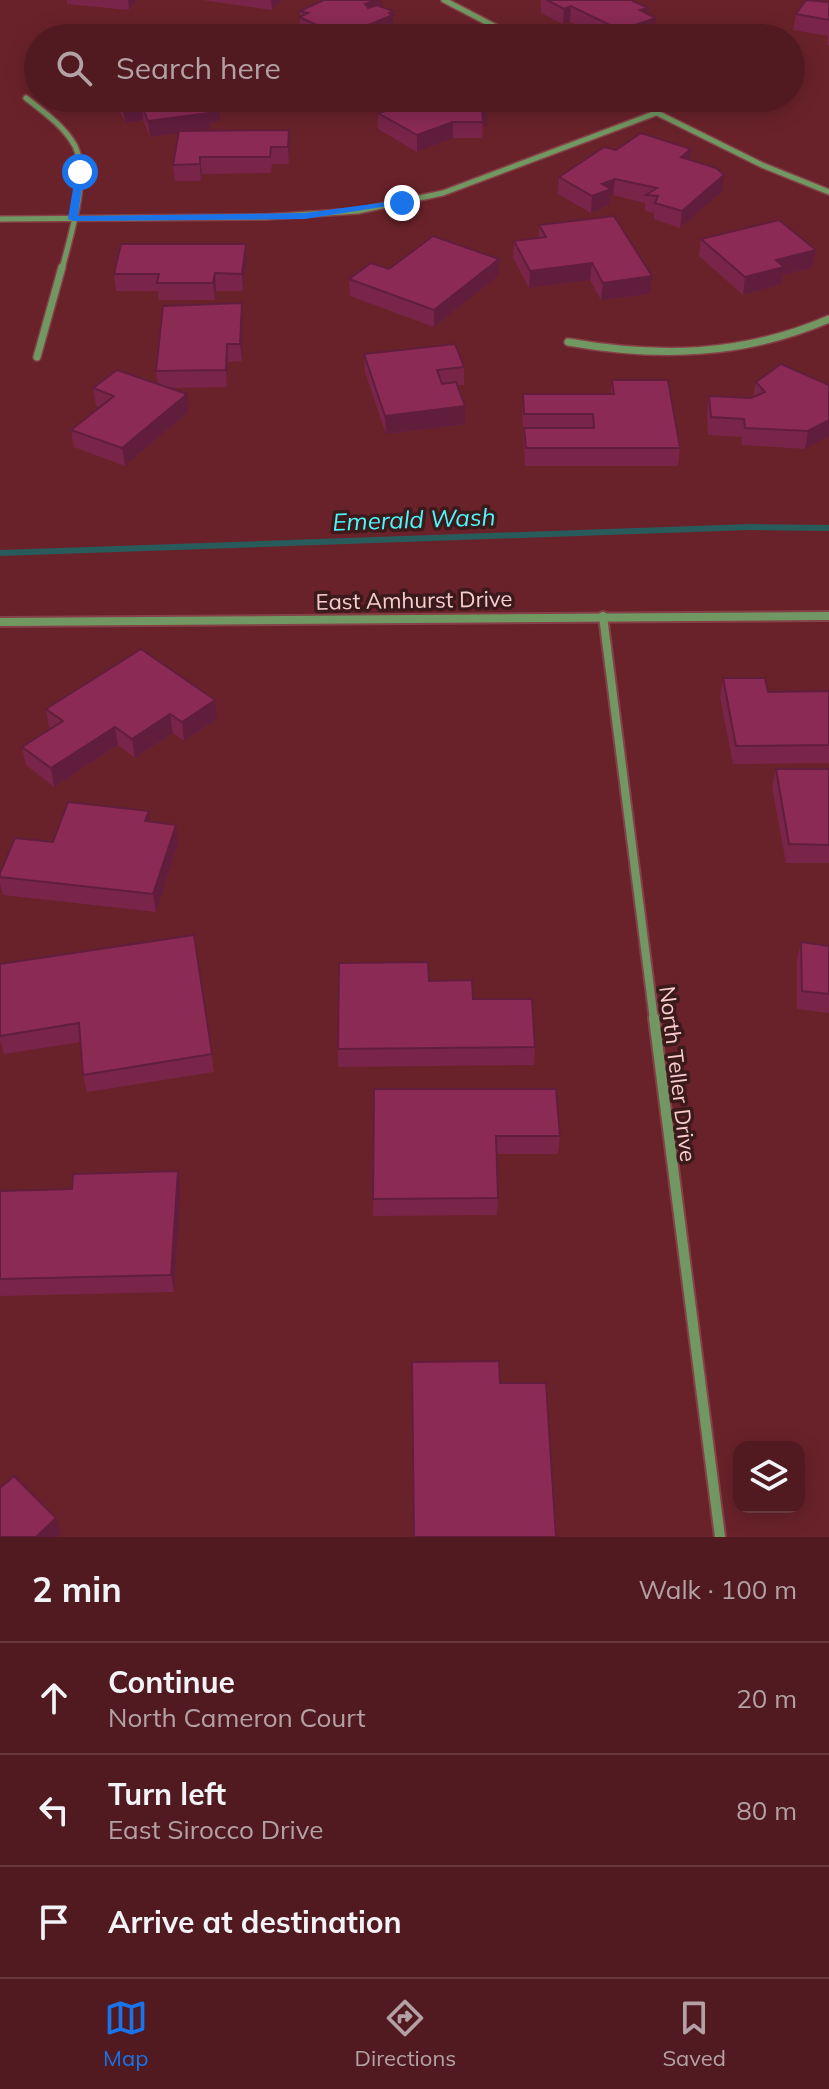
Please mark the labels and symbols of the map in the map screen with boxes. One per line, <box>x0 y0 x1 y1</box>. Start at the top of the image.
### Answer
route start <box>62 154 98 190</box>
route end <box>384 185 420 221</box>
water label: Emerald Wash <box>332 501 496 537</box>
street label: East Amhurst Drive <box>315 584 513 616</box>
street label: North Teller Drive <box>653 985 703 1163</box>

